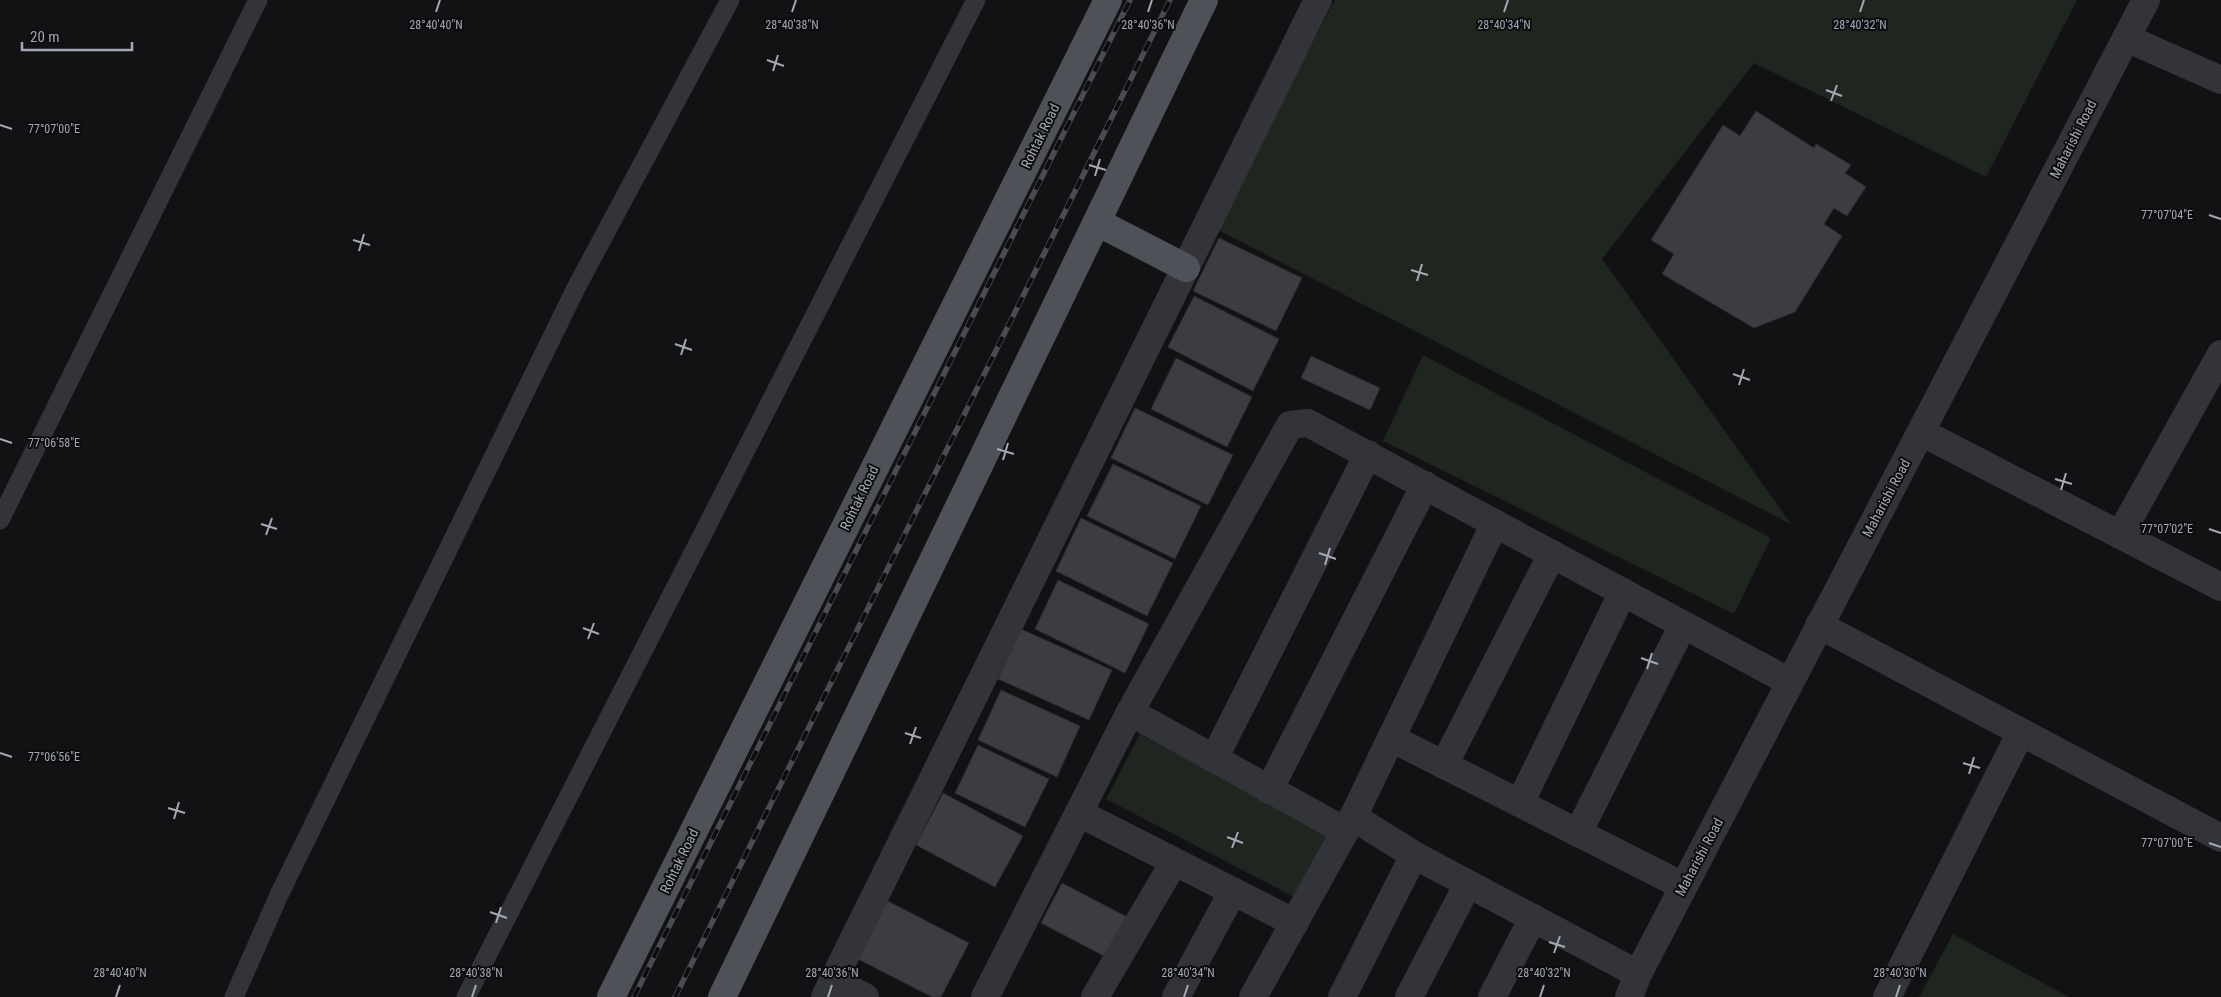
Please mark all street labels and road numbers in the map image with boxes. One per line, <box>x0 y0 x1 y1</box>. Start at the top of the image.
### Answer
street label: Maharishi Road <box>2046 97 2100 181</box>
street label: Rohtak Road <box>1018 101 1062 171</box>
street label: Maharishi Road <box>1859 456 1913 540</box>
street label: Rohtak Road <box>837 463 881 533</box>
street label: Maharishi Road <box>1672 815 1726 899</box>
street label: Rohtak Road <box>657 826 701 896</box>

